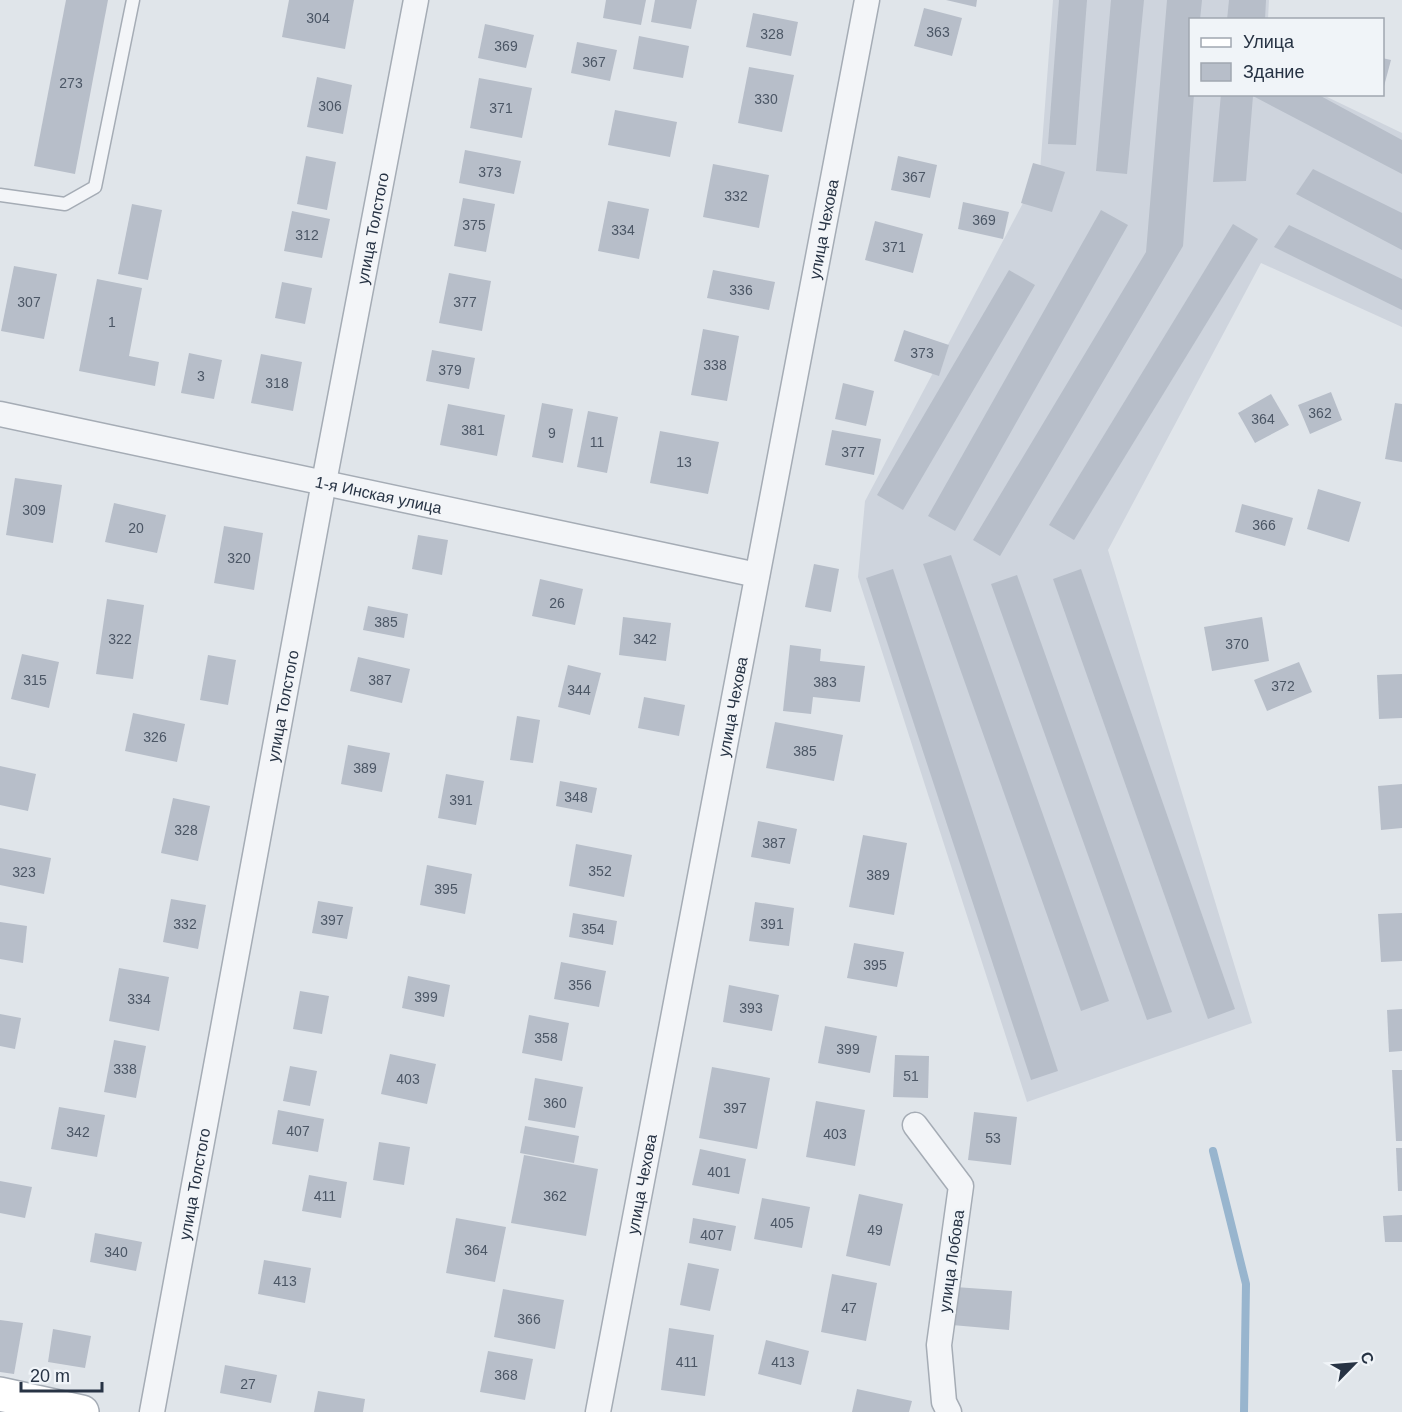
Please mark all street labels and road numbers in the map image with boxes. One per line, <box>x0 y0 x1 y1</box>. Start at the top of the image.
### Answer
street label: улица Толстого <box>354 171 392 286</box>
street label: улица Чехова <box>806 178 842 281</box>
street label: 1-я Инская улица <box>314 473 443 517</box>
street label: улица Толстого <box>264 649 302 763</box>
street label: улица Чехова <box>715 655 751 758</box>
street label: улица Толстого <box>176 1127 213 1241</box>
street label: улица Чехова <box>624 1133 660 1236</box>
street label: улица Лобова <box>936 1209 967 1313</box>

